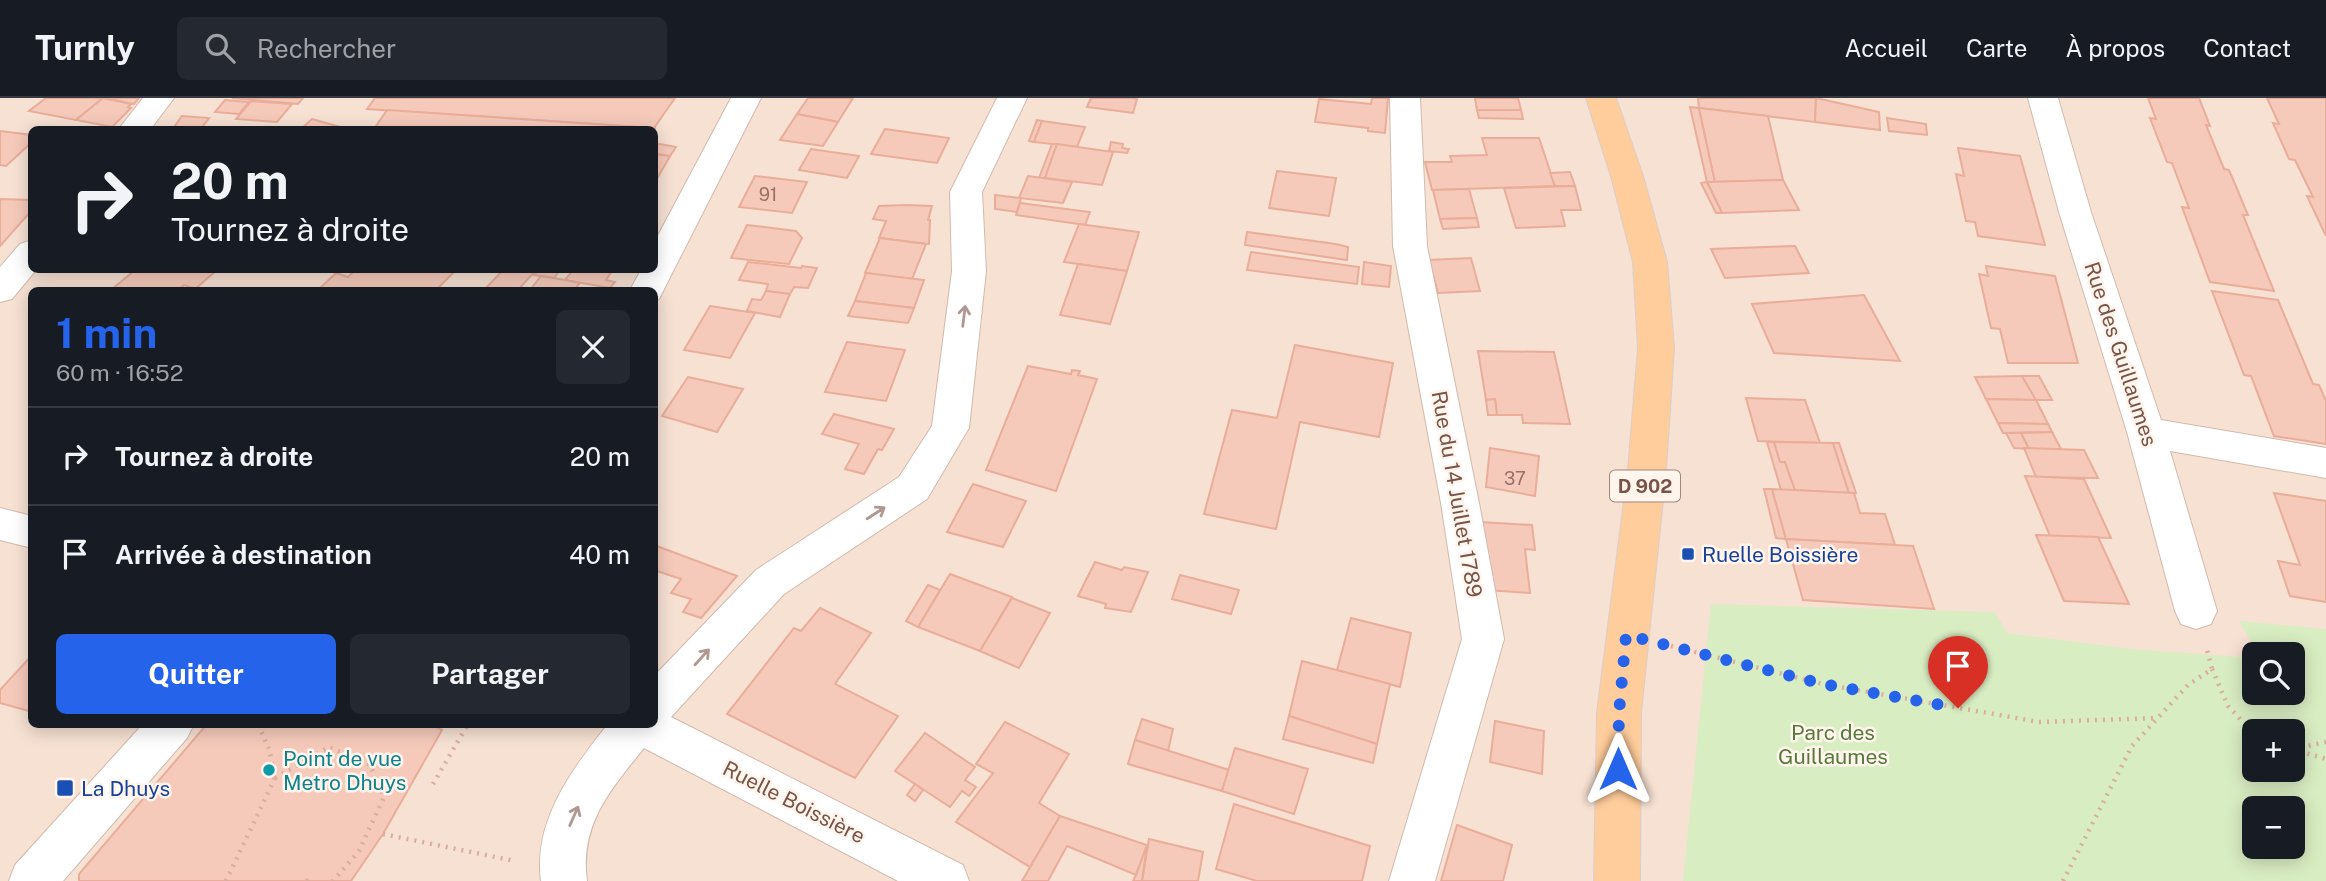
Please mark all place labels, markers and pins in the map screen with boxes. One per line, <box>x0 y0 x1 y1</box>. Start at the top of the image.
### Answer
place label: Ruelle Boissière <box>1702 542 1858 567</box>
marker: Ruelle Boissière <box>1680 546 1696 562</box>
pin <box>1928 636 1988 708</box>
place label: Point de vue Metro Dhuys <box>283 746 406 795</box>
marker: Point de vue Metro Dhuys <box>261 762 277 778</box>
place label: La Dhuys <box>81 776 170 801</box>
marker: La Dhuys <box>55 778 75 798</box>

